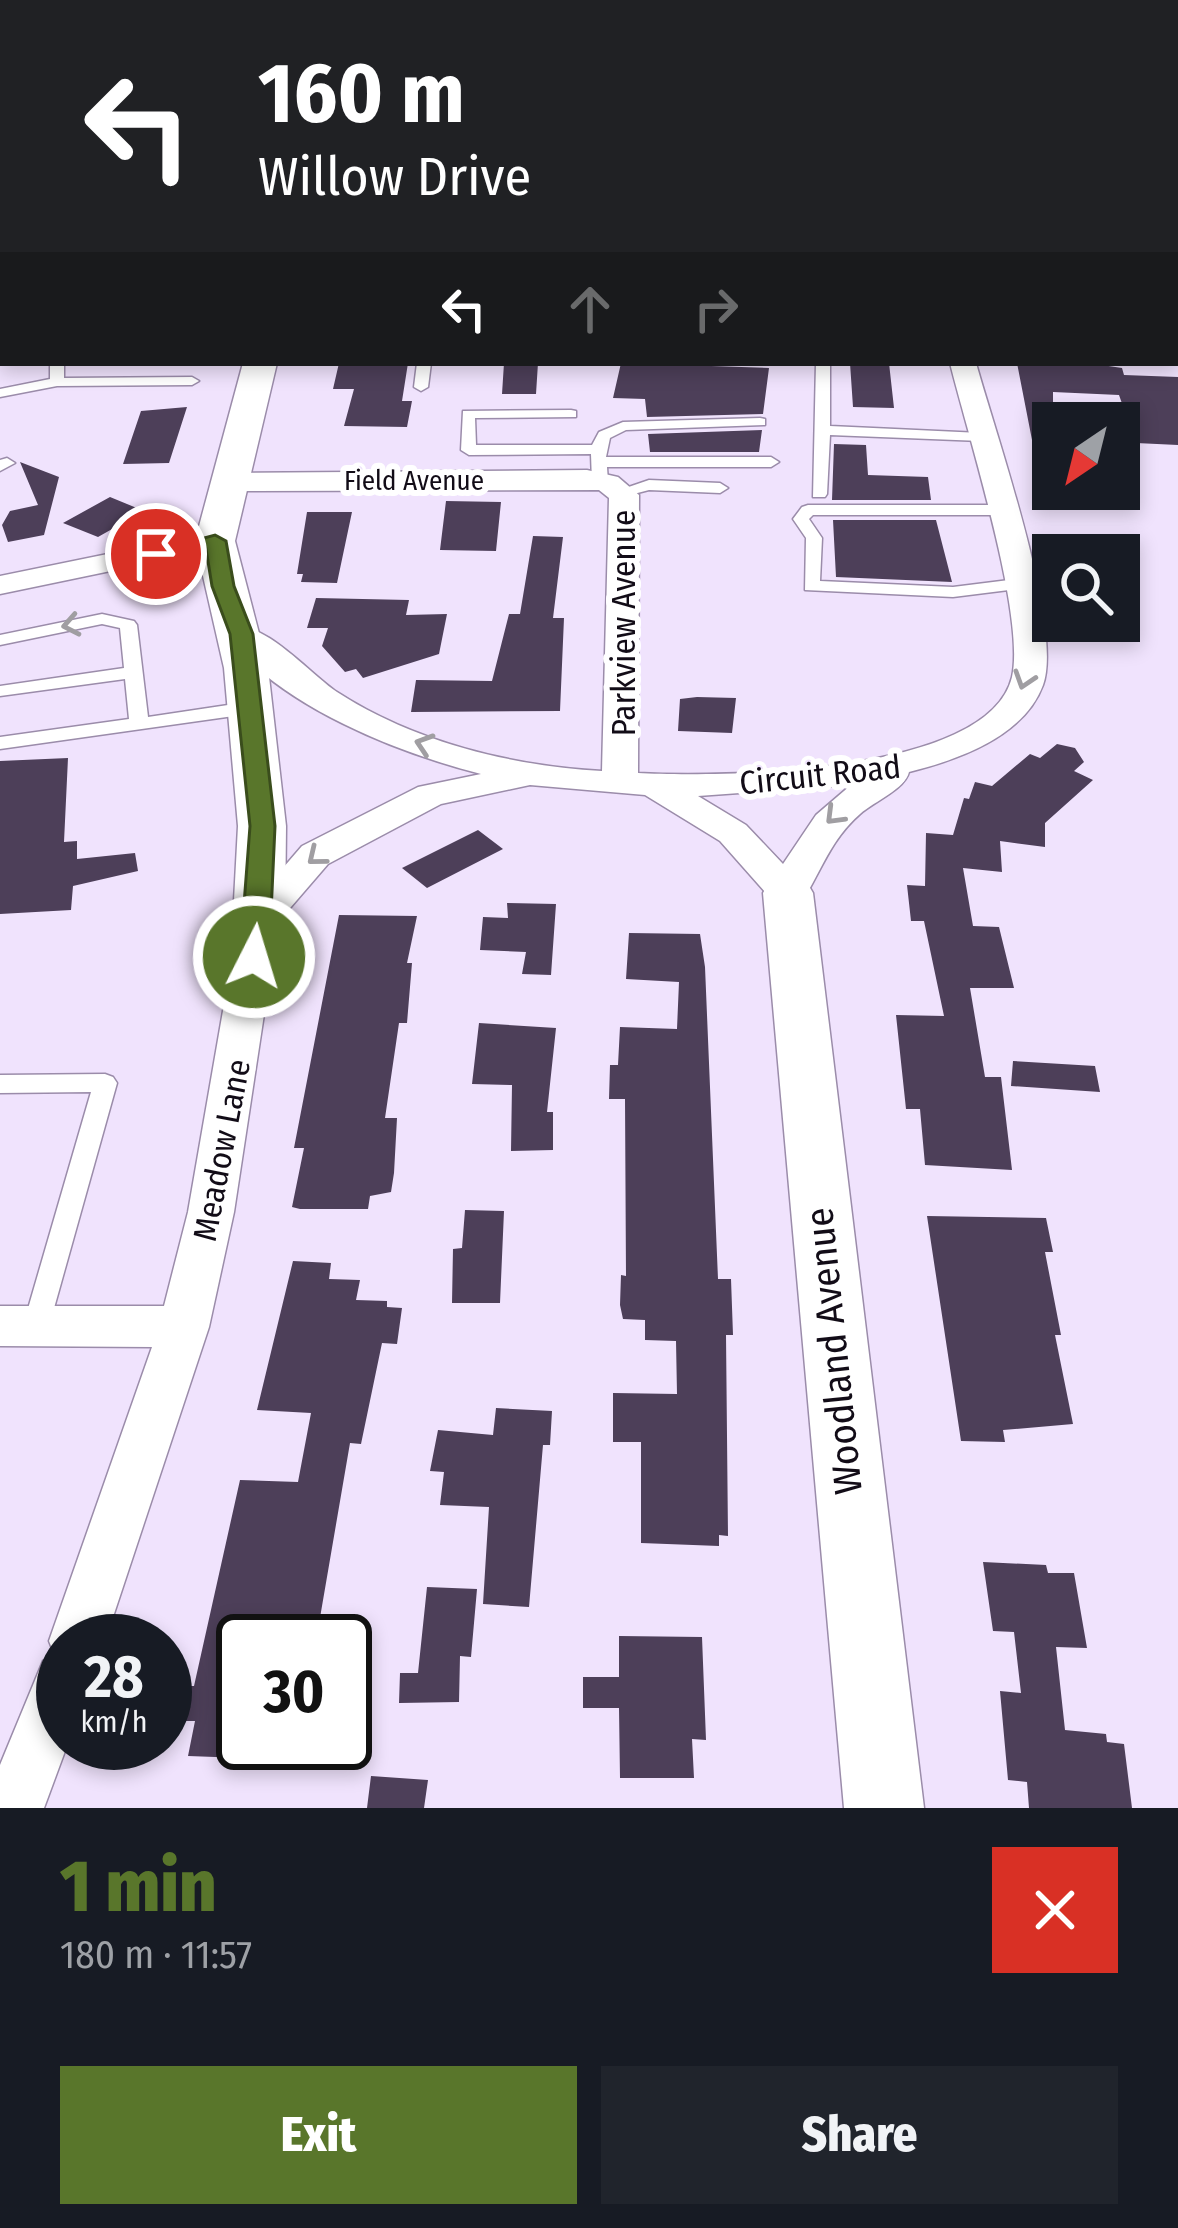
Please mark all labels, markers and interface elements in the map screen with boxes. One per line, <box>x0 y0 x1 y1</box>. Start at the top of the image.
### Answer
text: 160 m <box>258 43 465 144</box>
icon: left <box>60 48 216 204</box>
text: Willow Drive <box>258 145 531 209</box>
icon: left <box>431 276 497 342</box>
icon: ahead <box>557 276 623 342</box>
icon: right <box>683 276 749 342</box>
north arrow <box>1032 402 1140 510</box>
map controls <box>1032 402 1140 642</box>
street label: Field Avenue <box>344 465 484 497</box>
pin <box>105 503 207 605</box>
street label: Parkview Avenue <box>604 510 644 736</box>
icon: arrive <box>123 521 189 587</box>
button: search <box>1032 534 1140 642</box>
one-way arrow <box>61 611 81 637</box>
one-way arrow <box>1013 668 1038 689</box>
one-way arrow <box>414 734 435 759</box>
street label: Circuit Road <box>737 747 903 803</box>
one-way arrow <box>826 802 848 824</box>
one-way arrow <box>308 843 330 865</box>
position arrow <box>191 894 317 1020</box>
street label: Meadow Lane <box>185 1056 259 1244</box>
street label: Woodland Avenue <box>796 1205 872 1496</box>
speed limit sign: 30 <box>216 1614 372 1770</box>
text: 28 <box>84 1641 144 1713</box>
text: km/h <box>81 1704 147 1740</box>
text: 1 min <box>60 1844 217 1930</box>
button: close <box>992 1847 1118 1973</box>
text: 180 m · 11:57 <box>60 1932 252 1978</box>
button: Exit <box>60 2066 577 2204</box>
button: Share <box>601 2066 1118 2204</box>

